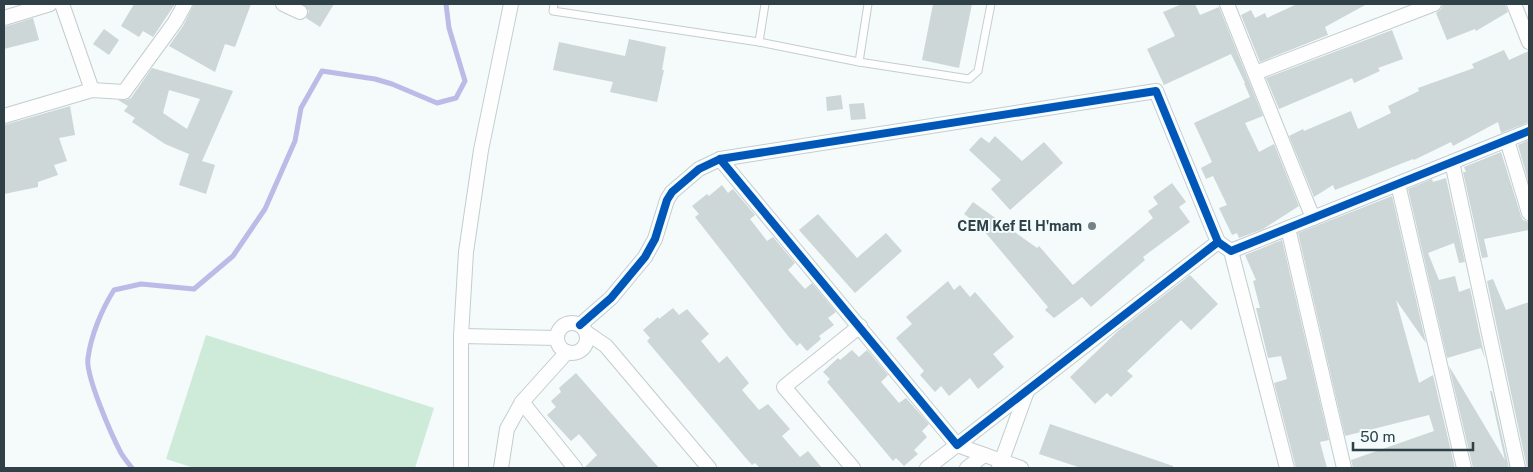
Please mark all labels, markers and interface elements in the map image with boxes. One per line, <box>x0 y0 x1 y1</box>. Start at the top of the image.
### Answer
place label: CEM Kef El H'mam <box>957 218 1082 234</box>
marker: CEM Kef El H'mam <box>1086 220 1098 232</box>
scale bar <box>1353 420 1473 452</box>
text: 50 m <box>1360 428 1395 445</box>

